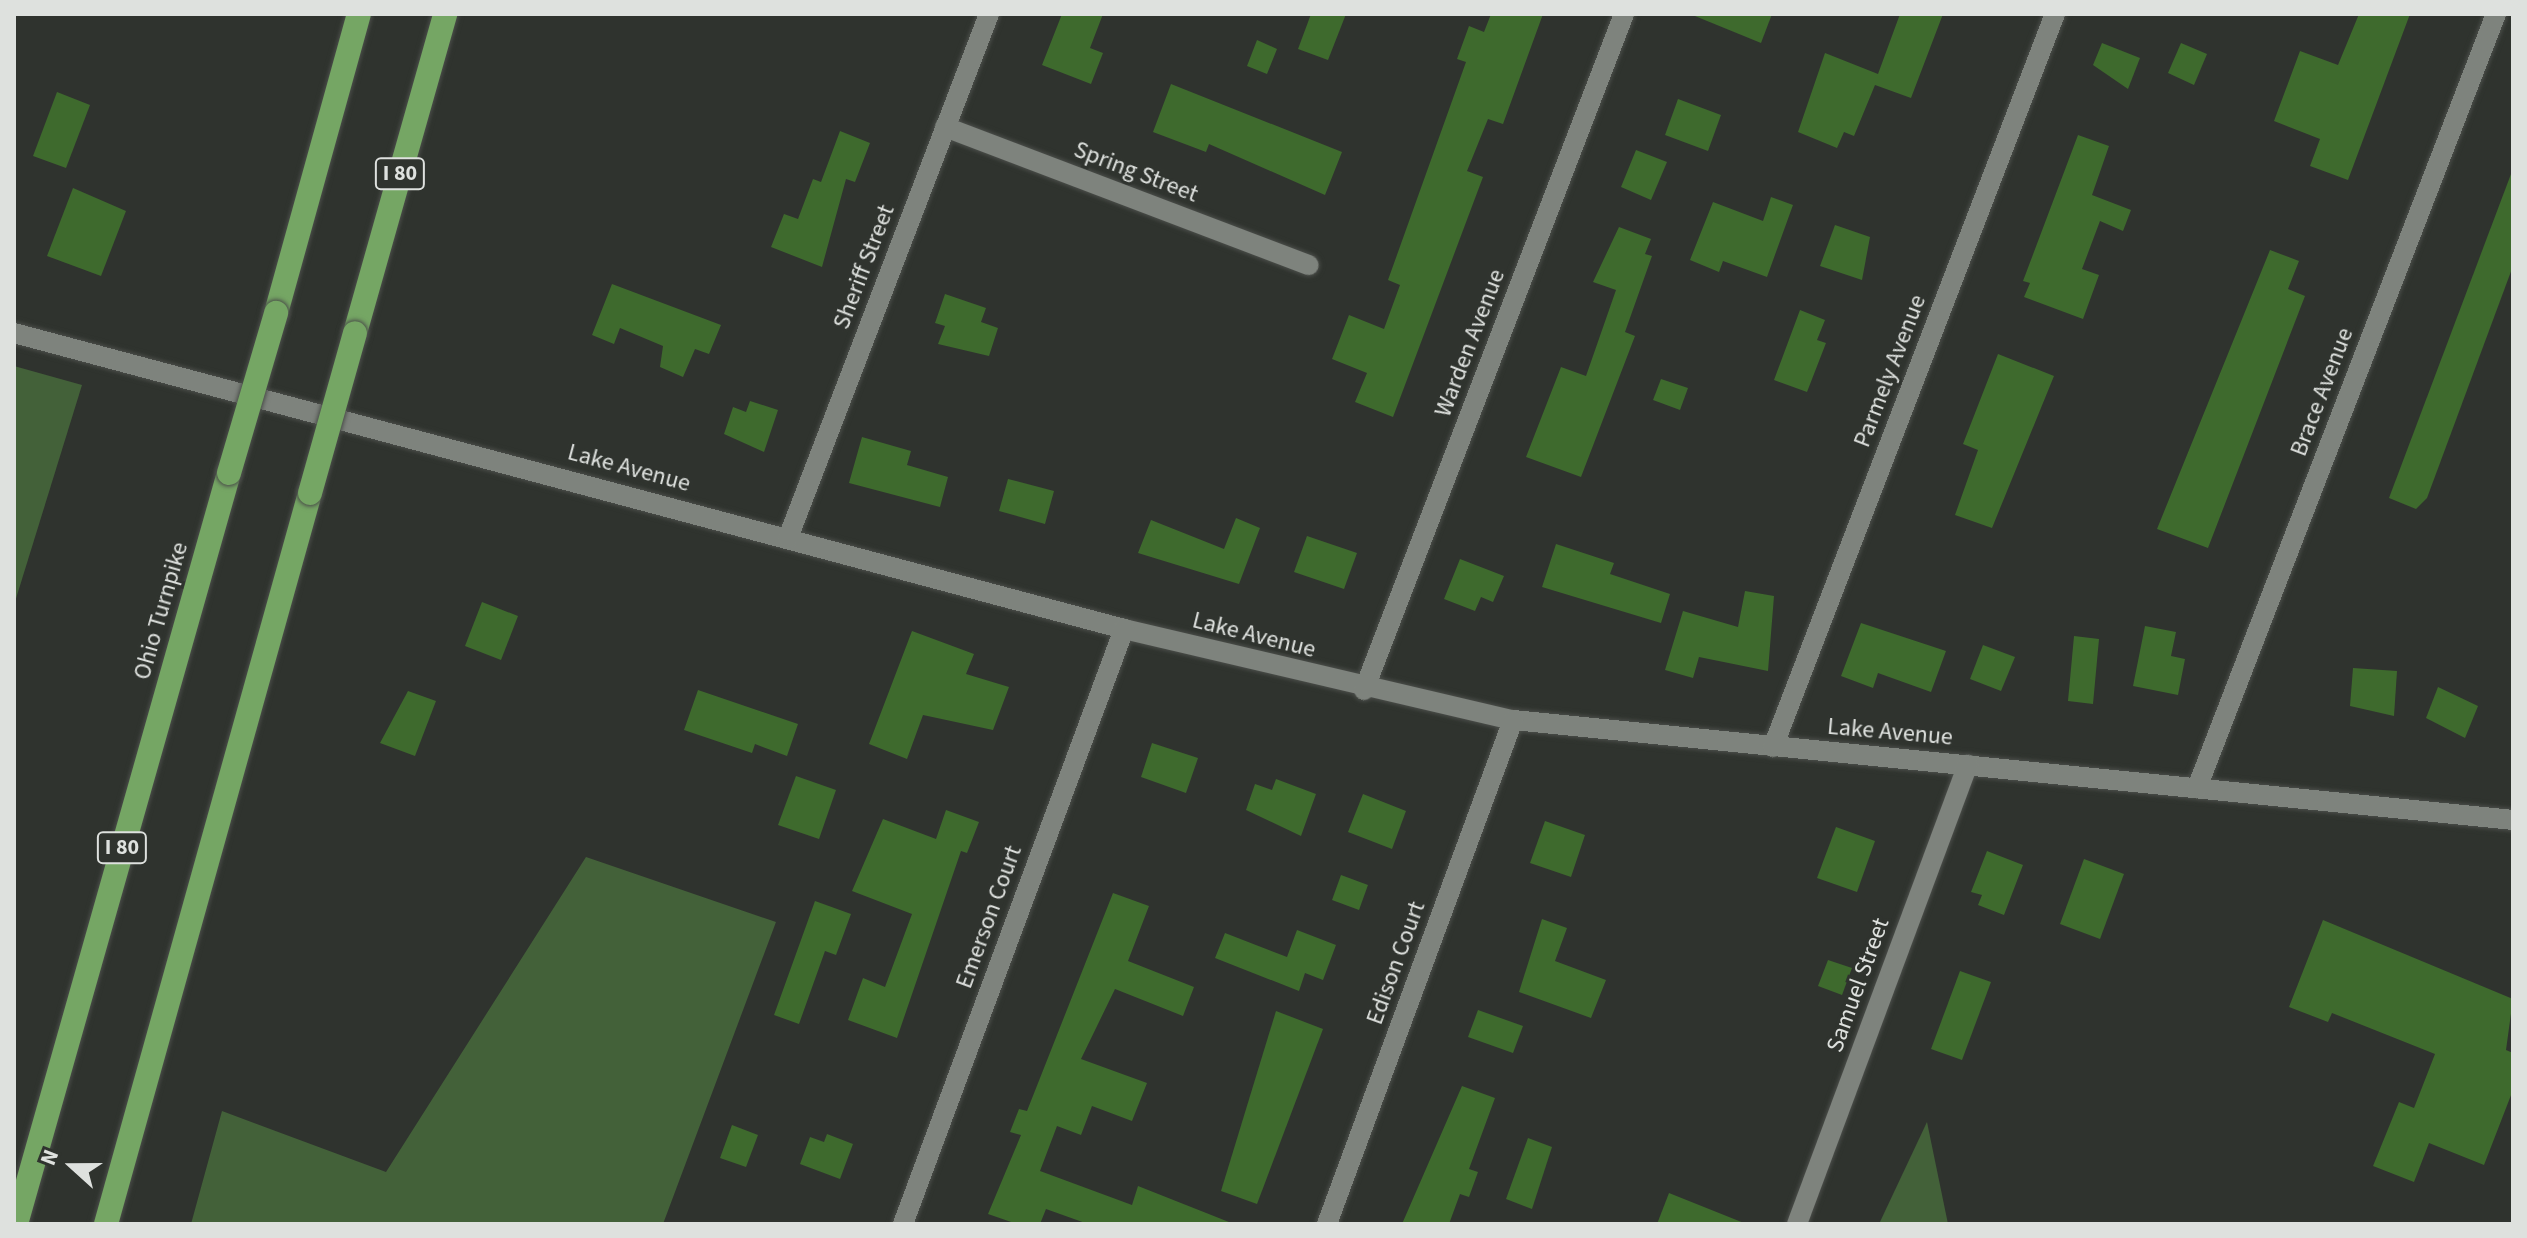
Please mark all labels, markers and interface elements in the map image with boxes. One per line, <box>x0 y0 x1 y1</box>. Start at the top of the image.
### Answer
street label: Spring Street <box>1070 135 1202 209</box>
road number: I 80 <box>374 156 426 192</box>
street label: Sheriff Street <box>827 201 901 333</box>
street label: Warden Avenue <box>1429 265 1511 421</box>
street label: Parmely Avenue <box>1848 291 1932 451</box>
street label: Brace Avenue <box>2284 324 2360 460</box>
street label: Lake Avenue <box>564 438 694 498</box>
street label: Ohio Turnpike <box>128 539 194 683</box>
street label: Lake Avenue <box>1189 606 1319 664</box>
street label: Lake Avenue <box>1826 712 1954 752</box>
road number: I 80 <box>96 830 148 866</box>
street label: Emerson Court <box>950 842 1028 992</box>
street label: Edison Court <box>1360 898 1432 1028</box>
street label: Samuel Street <box>1820 914 1896 1056</box>
north arrow <box>32 1126 112 1206</box>
text: N <box>32 1145 67 1170</box>

